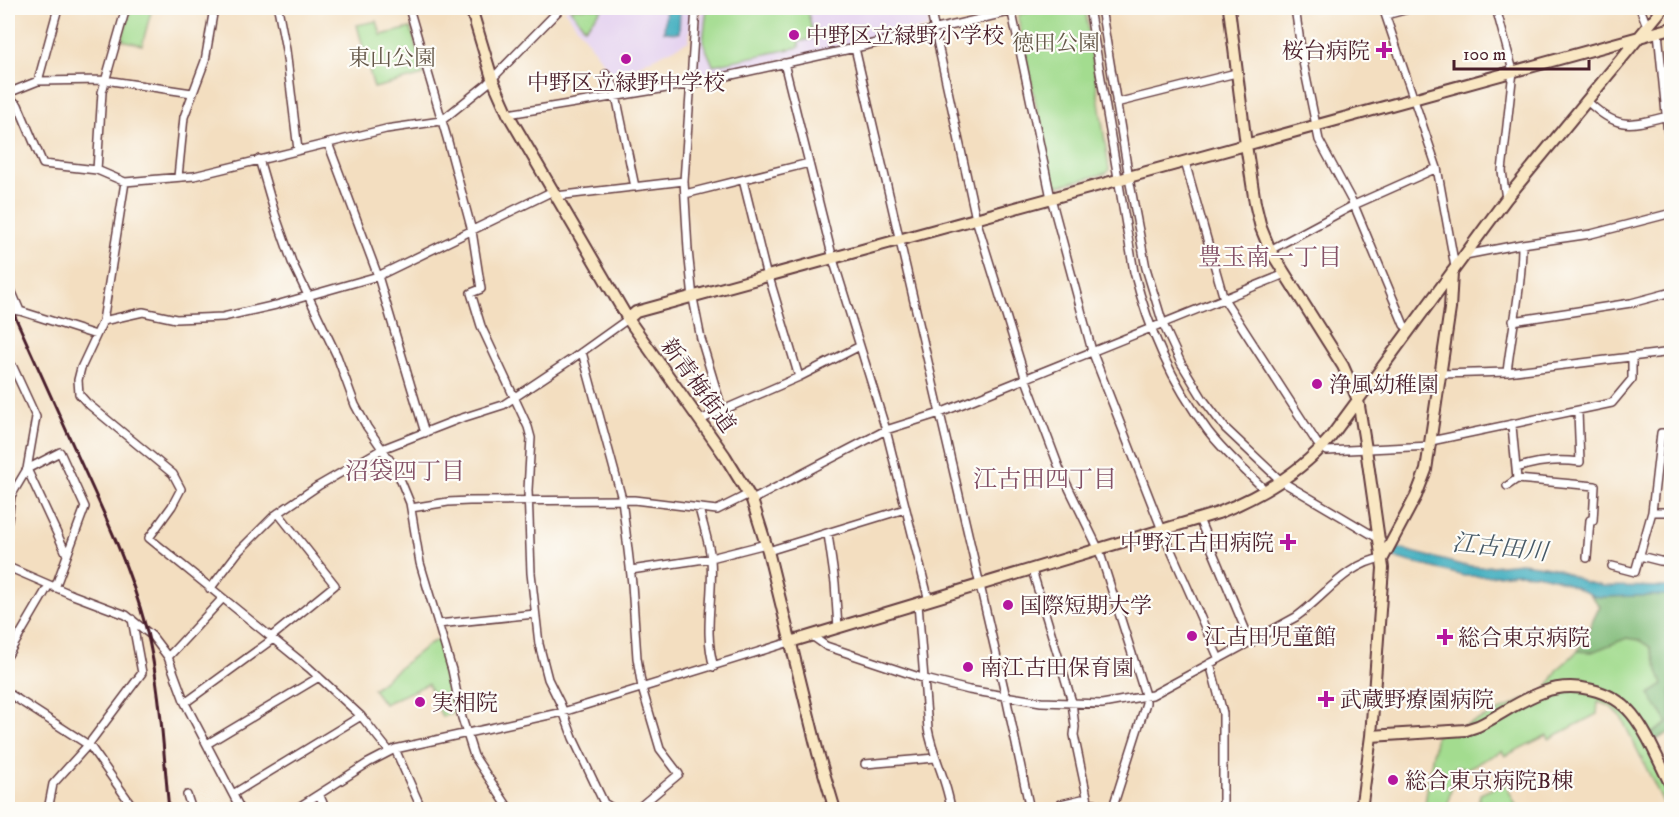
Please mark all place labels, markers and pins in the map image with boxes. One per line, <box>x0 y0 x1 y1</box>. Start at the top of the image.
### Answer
place label: 中野区立緑野小学校 <box>806 23 1004 50</box>
marker: 中野区立緑野小学校 <box>787 28 801 42</box>
place label: 桜台病院 <box>1282 38 1370 65</box>
marker: 桜台病院 <box>1375 41 1393 59</box>
marker: 中野区立緑野中学校 <box>619 52 633 66</box>
place label: 中野区立緑野中学校 <box>527 70 725 97</box>
place label: 浄風幼稚園 <box>1329 372 1439 399</box>
marker: 浄風幼稚園 <box>1310 377 1324 391</box>
place label: 中野江古田病院 <box>1120 530 1274 557</box>
marker: 中野江古田病院 <box>1279 533 1297 551</box>
place label: 国際短期大学 <box>1020 593 1152 620</box>
marker: 国際短期大学 <box>1001 598 1015 612</box>
place label: 江古田児童館 <box>1204 624 1336 651</box>
place label: 総合東京病院 <box>1458 625 1590 652</box>
marker: 総合東京病院 <box>1436 628 1454 646</box>
marker: 江古田児童館 <box>1185 629 1199 643</box>
place label: 南江古田保育園 <box>980 655 1134 682</box>
marker: 南江古田保育園 <box>961 660 975 674</box>
place label: 武蔵野療園病院 <box>1340 687 1494 714</box>
place label: 実相院 <box>432 690 498 717</box>
marker: 武蔵野療園病院 <box>1317 690 1335 708</box>
marker: 実相院 <box>413 695 427 709</box>
place label: 総合東京病院B棟 <box>1405 768 1573 795</box>
marker: 総合東京病院B棟 <box>1386 773 1400 787</box>

